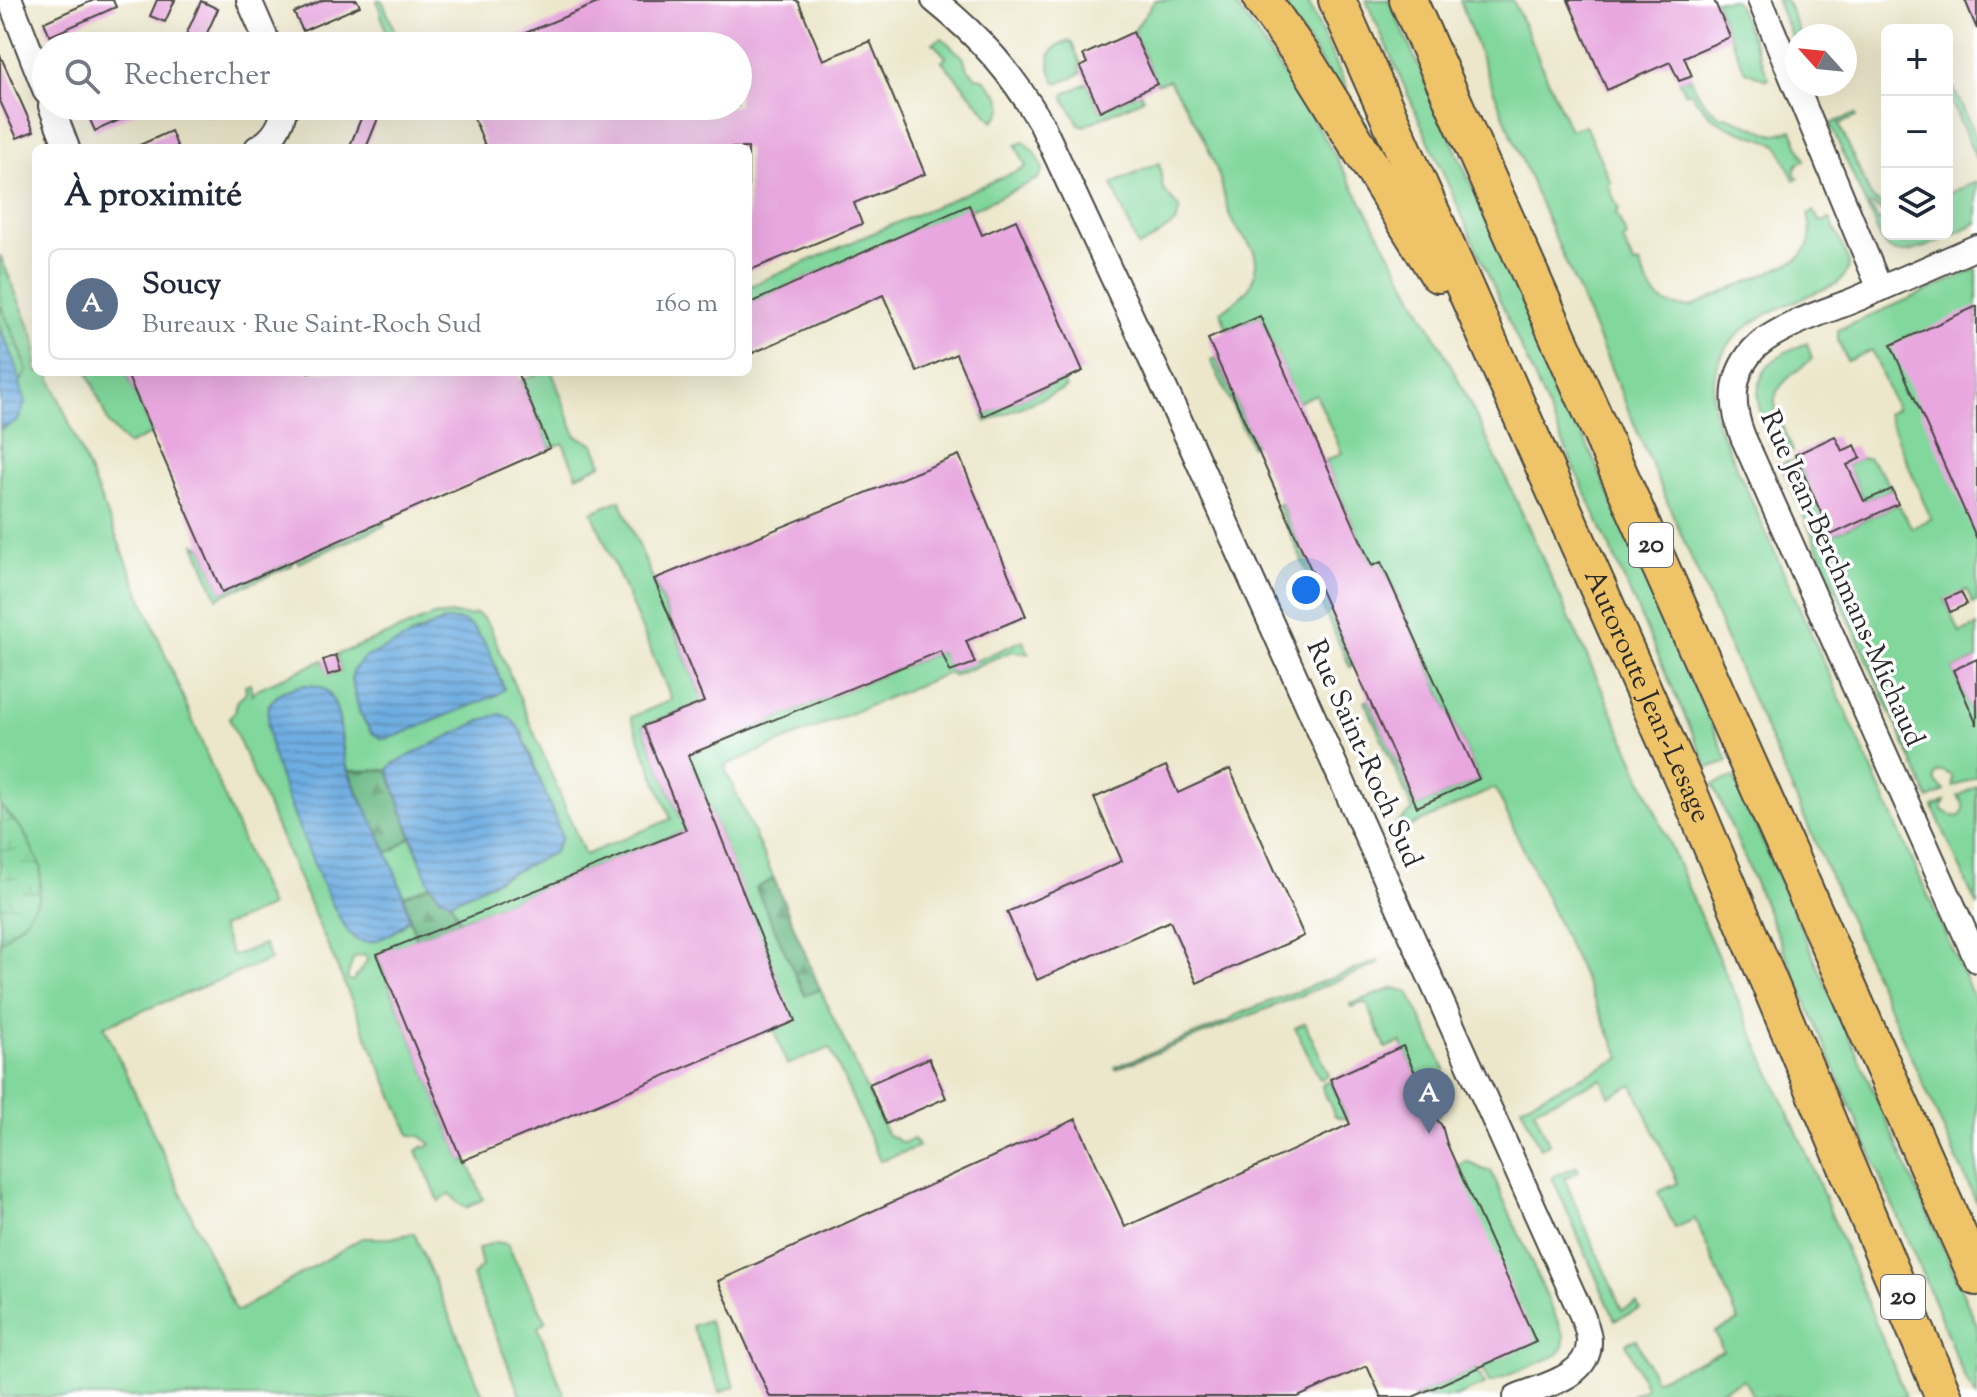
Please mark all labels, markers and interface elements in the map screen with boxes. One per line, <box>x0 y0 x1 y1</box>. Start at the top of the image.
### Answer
north arrow <box>1785 24 1857 96</box>
map controls <box>1881 24 1953 240</box>
button: + <box>1881 24 1953 96</box>
search box <box>32 32 752 120</box>
icon: search <box>60 54 104 98</box>
text: Rechercher <box>124 55 271 98</box>
button: − <box>1881 96 1953 168</box>
button: layers <box>1881 168 1953 240</box>
text: À proximité <box>64 172 242 221</box>
text: Soucy <box>142 264 221 307</box>
text: A <box>81 286 103 323</box>
text: 160 m <box>655 286 718 323</box>
text: Bureaux · Rue Saint-Roch Sud <box>142 307 482 344</box>
street label: Rue Jean-Berchmans-Michaud <box>1749 405 1933 754</box>
road number: 20 <box>1629 523 1673 567</box>
street label: Autoroute Jean-Lesage <box>1572 563 1720 829</box>
your location <box>1286 570 1326 610</box>
street label: Rue Saint-Roch Sud <box>1295 634 1431 874</box>
pin: A <box>1403 1068 1455 1134</box>
road number: 20 <box>1881 1275 1925 1319</box>

